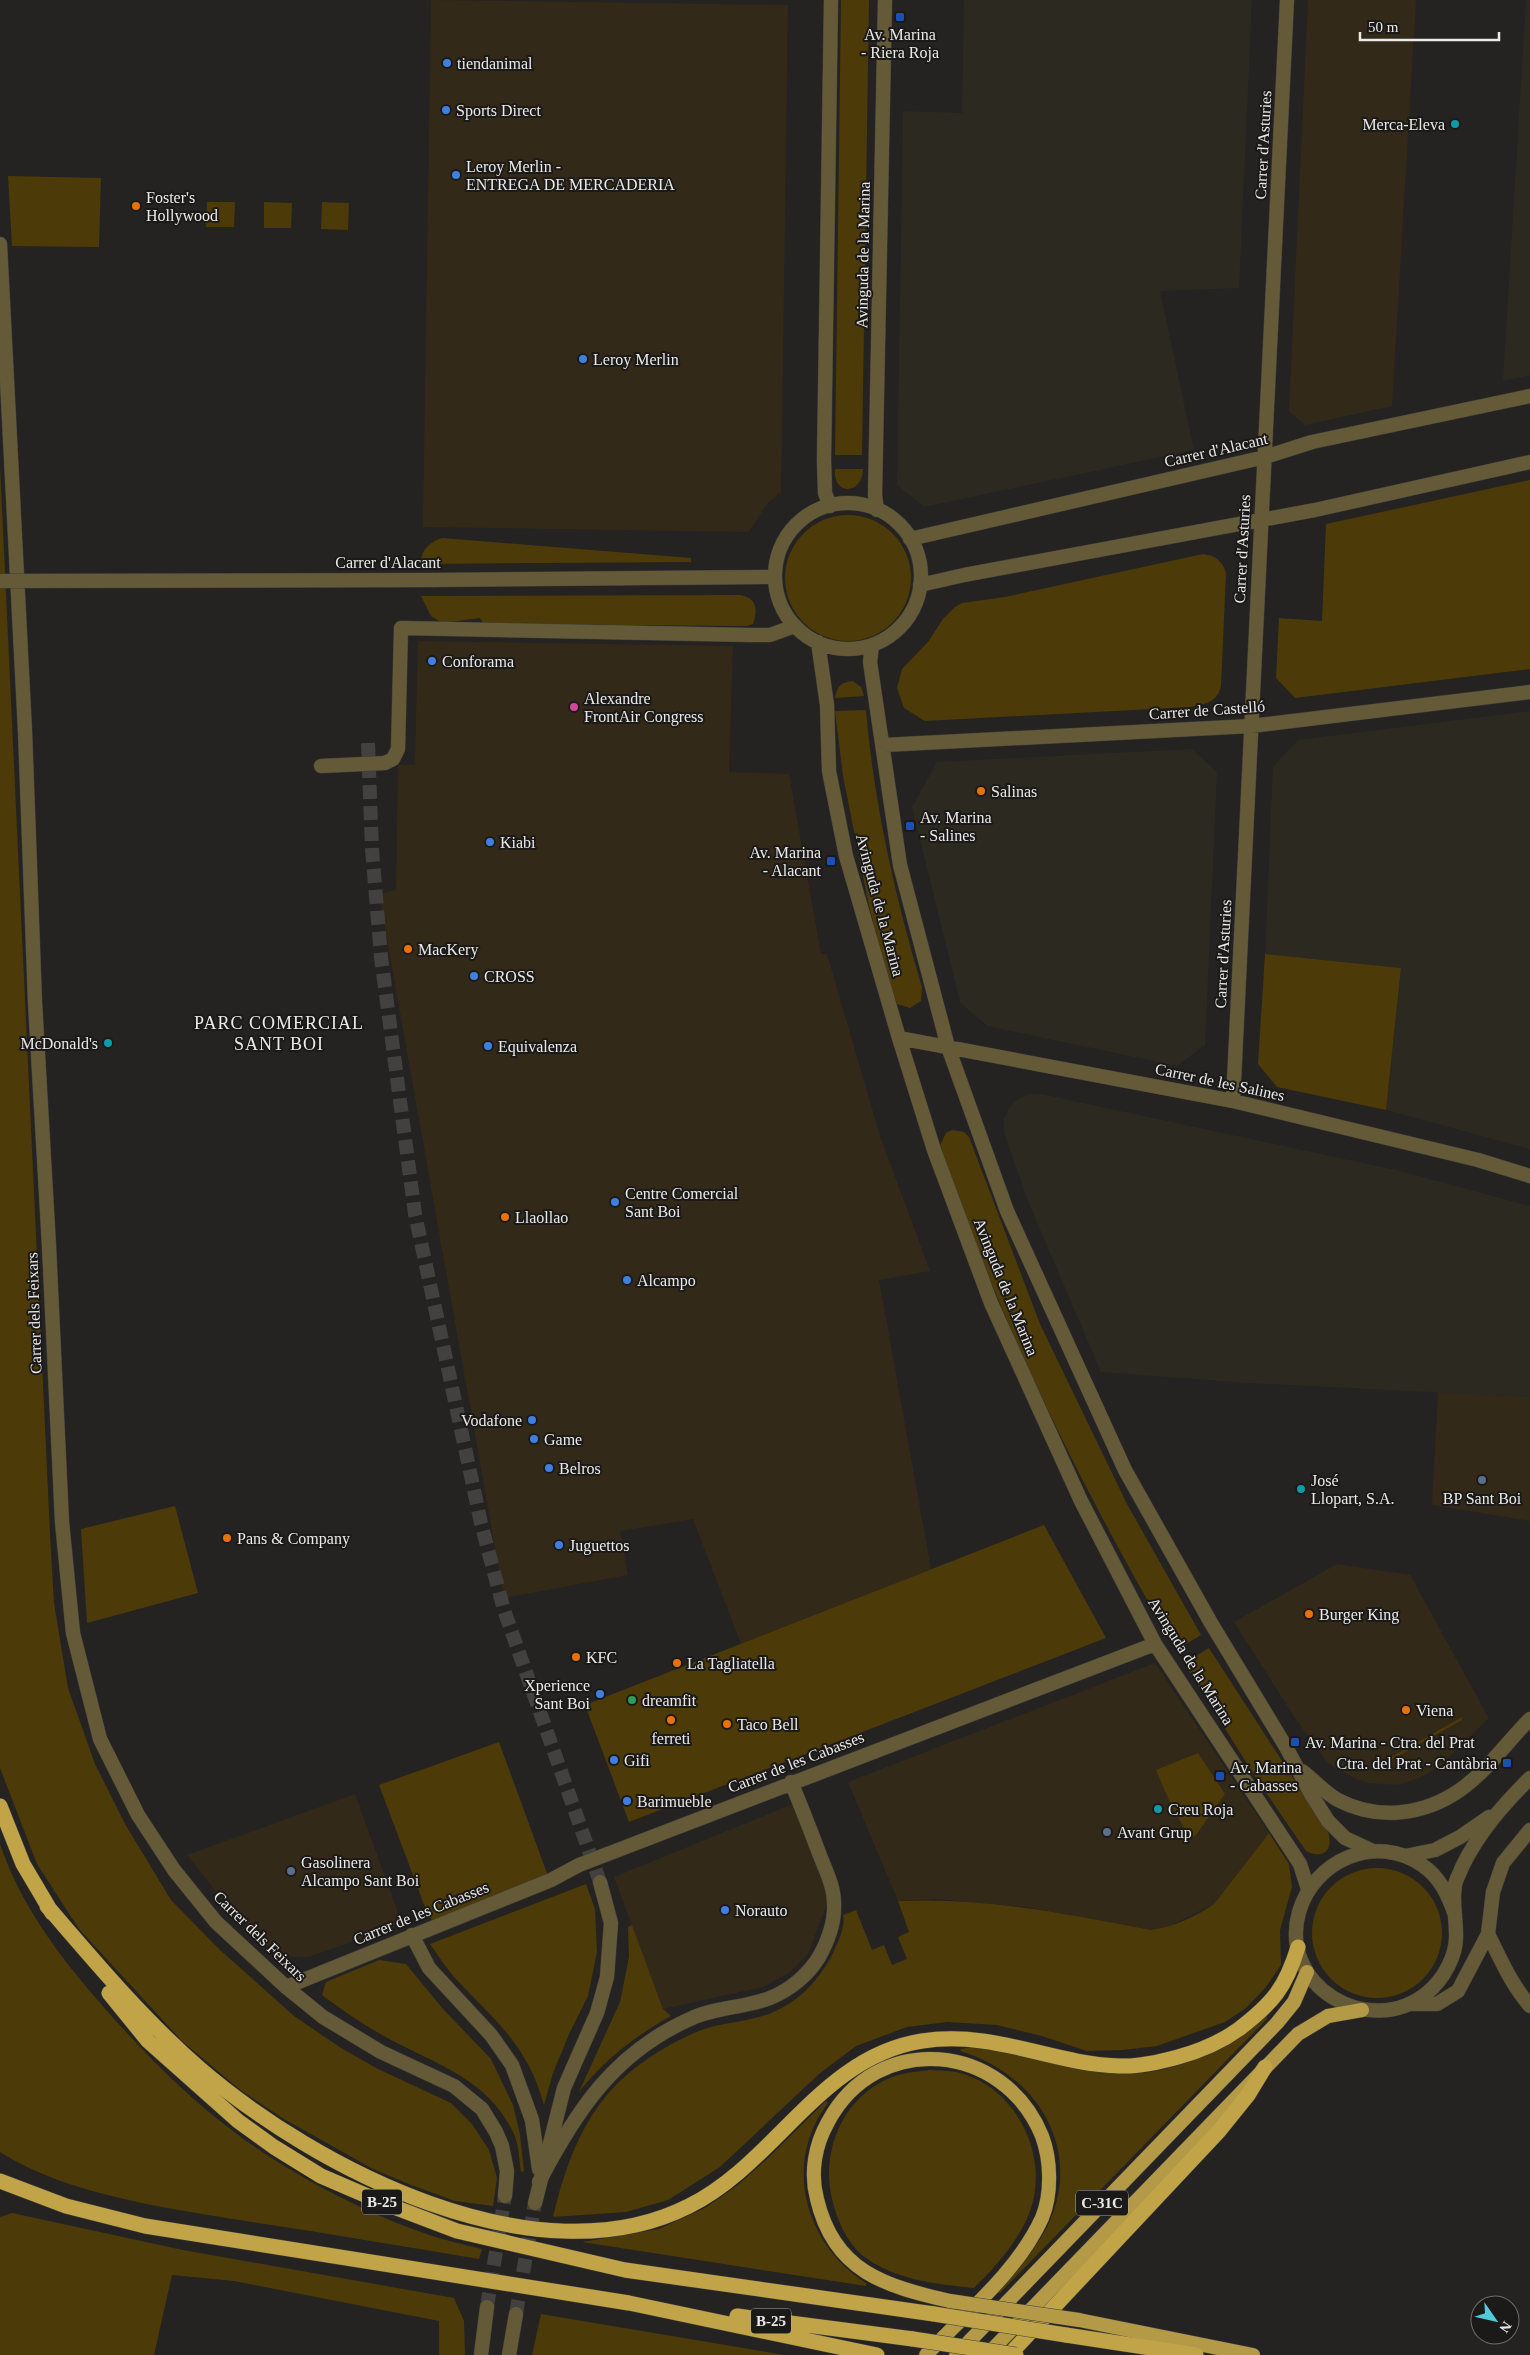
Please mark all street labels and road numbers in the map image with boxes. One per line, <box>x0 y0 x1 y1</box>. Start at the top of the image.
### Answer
street label: Carrer d'Asturies <box>1252 90 1274 200</box>
street label: Avinguda de la Marina <box>853 181 874 329</box>
street label: Carrer d'Alacant <box>1163 430 1270 470</box>
street label: Carrer d'Asturies <box>1231 494 1253 604</box>
street label: Carrer d'Alacant <box>335 554 441 571</box>
street label: Carrer de Castelló <box>1148 697 1266 723</box>
street label: Avinguda de la Marina <box>852 832 907 978</box>
street label: Carrer d'Asturies <box>1212 899 1234 1009</box>
street label: Carrer de les Salines <box>1154 1060 1286 1104</box>
street label: Avinguda de la Marina <box>970 1216 1041 1359</box>
street label: Carrer dels Feixars <box>23 1252 45 1374</box>
street label: Avinguda de la Marina <box>1144 1594 1237 1728</box>
street label: Carrer de les Cabasses <box>726 1728 866 1796</box>
street label: Carrer de les Cabasses <box>351 1878 491 1948</box>
street label: Carrer dels Feixars <box>210 1888 310 1984</box>
road number: B-25 <box>362 2190 402 2214</box>
road number: C-31C <box>1076 2190 1128 2216</box>
road number: B-25 <box>751 2308 791 2334</box>

